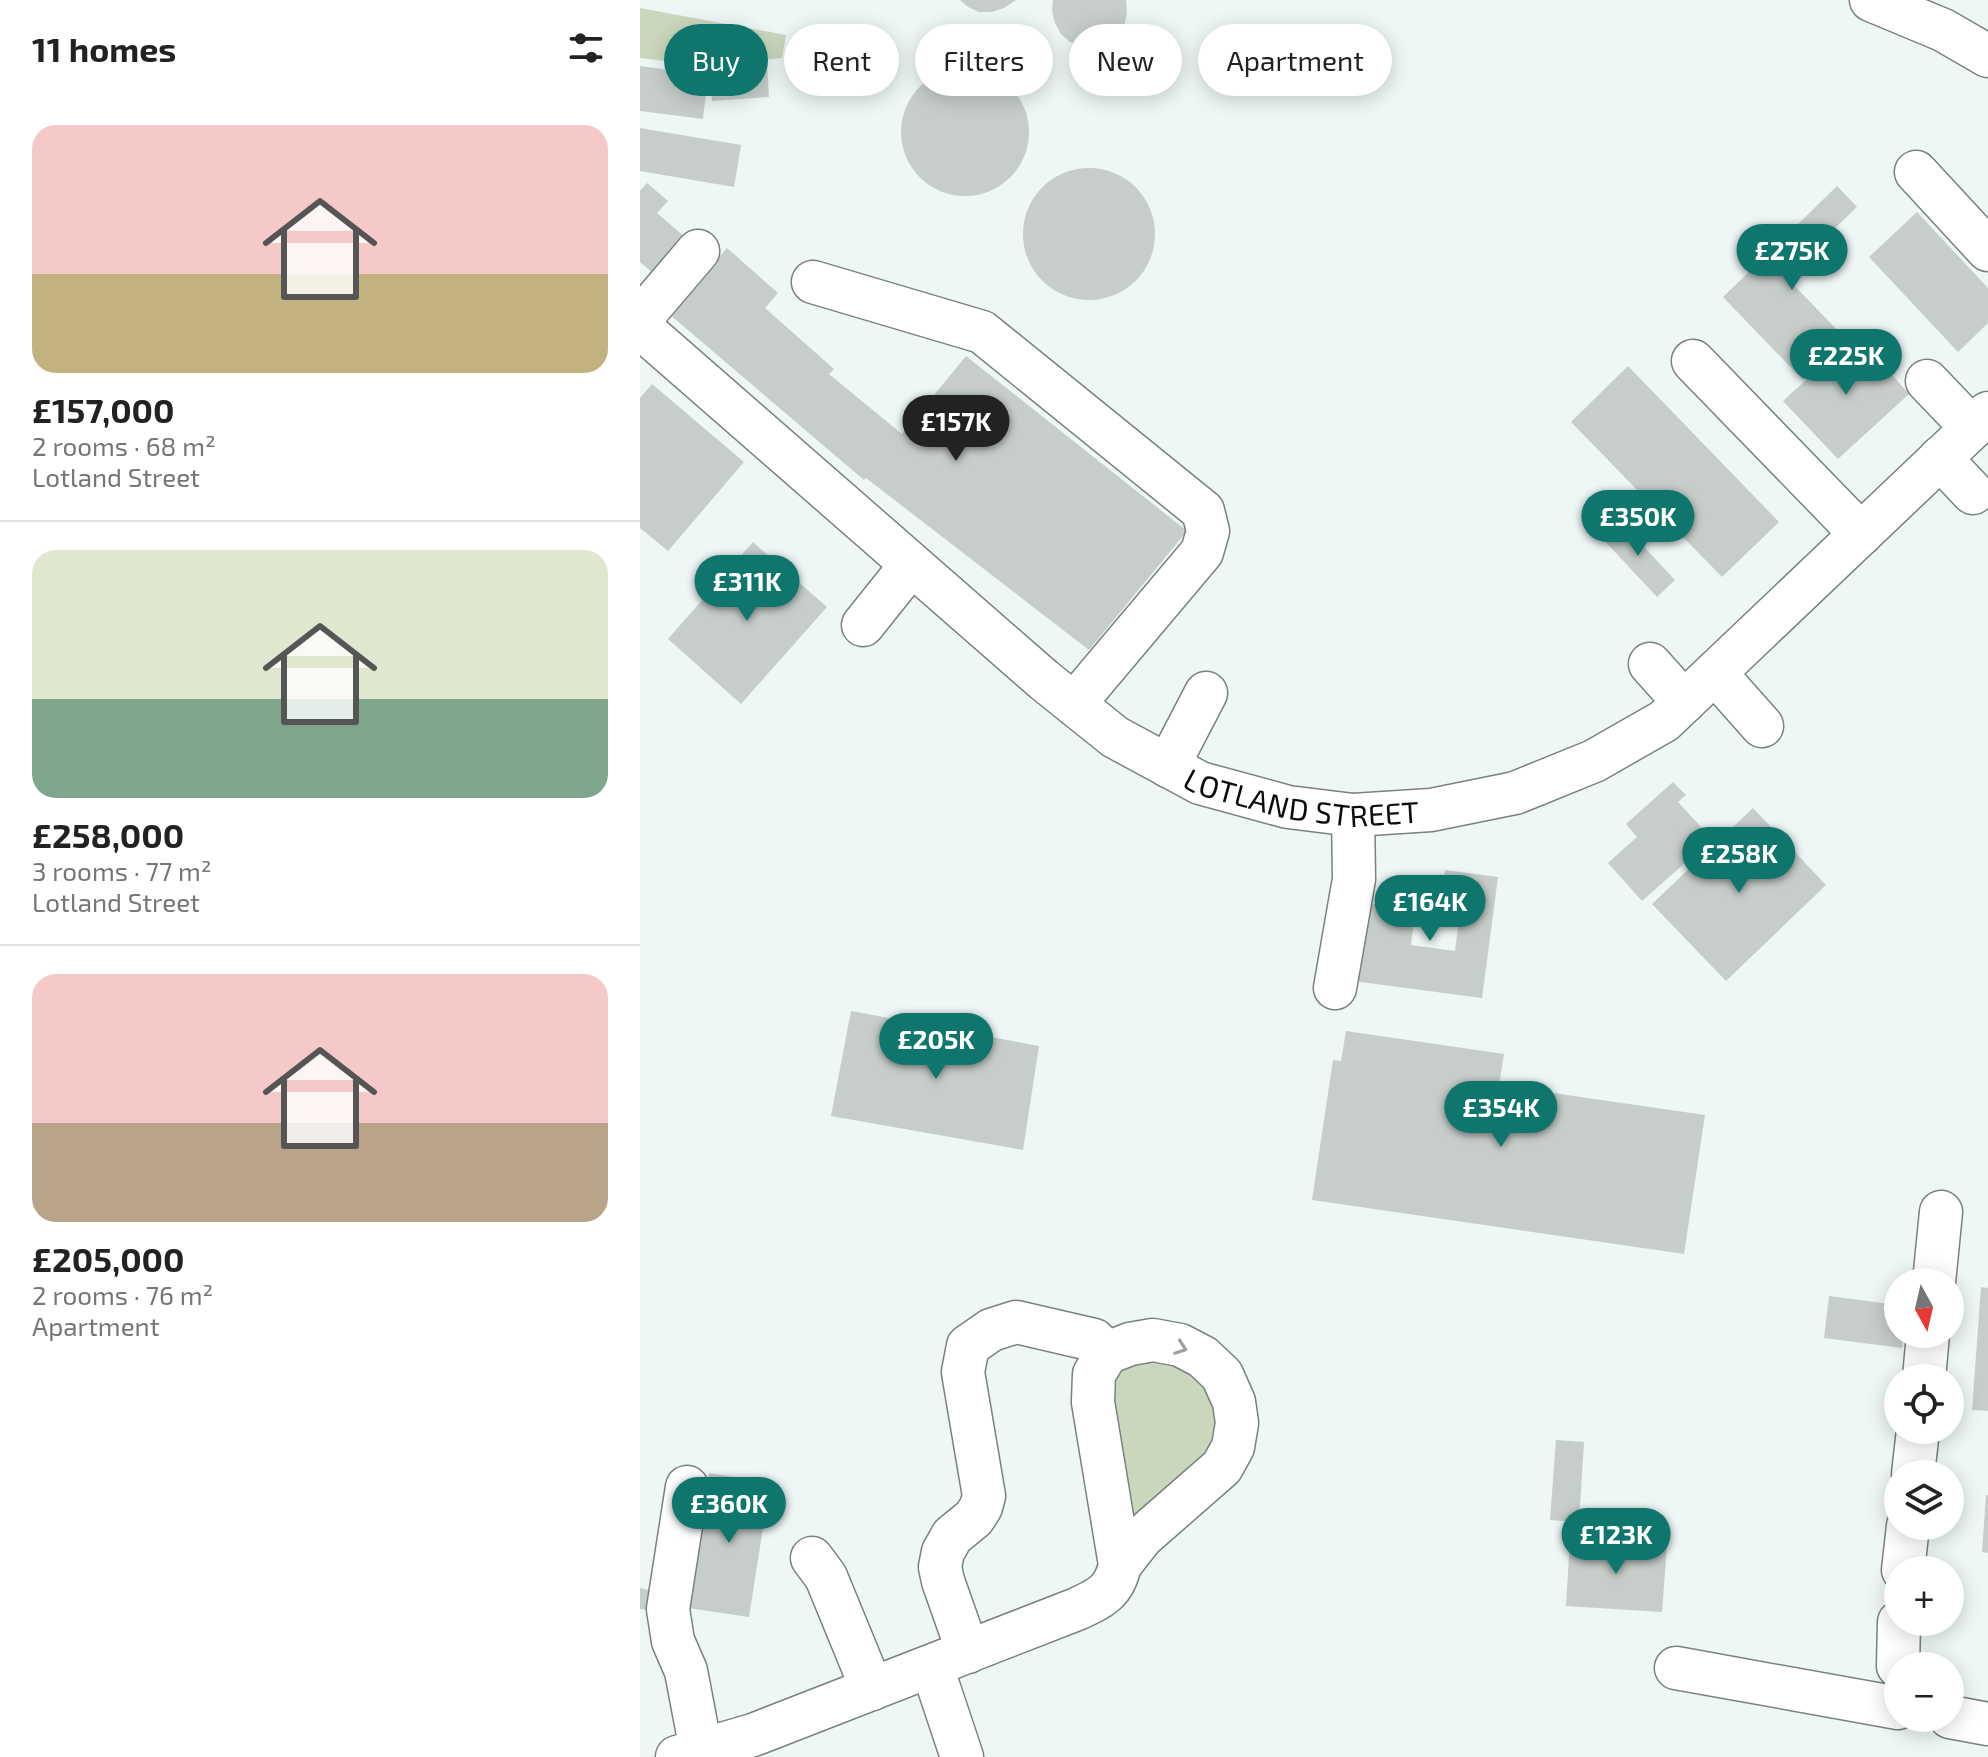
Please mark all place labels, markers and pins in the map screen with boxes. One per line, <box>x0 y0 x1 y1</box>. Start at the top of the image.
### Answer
pin: £275K <box>1736 224 1848 292</box>
pin: £225K <box>1790 329 1902 397</box>
pin: £157K <box>900 395 1012 463</box>
pin: £350K <box>1582 490 1694 558</box>
pin: £311K <box>691 555 803 623</box>
pin: £258K <box>1683 827 1795 895</box>
pin: £164K <box>1374 875 1486 943</box>
pin: £205K <box>880 1013 992 1081</box>
pin: £354K <box>1445 1081 1557 1149</box>
pin: £360K <box>673 1477 785 1545</box>
pin: £123K <box>1560 1508 1672 1576</box>

